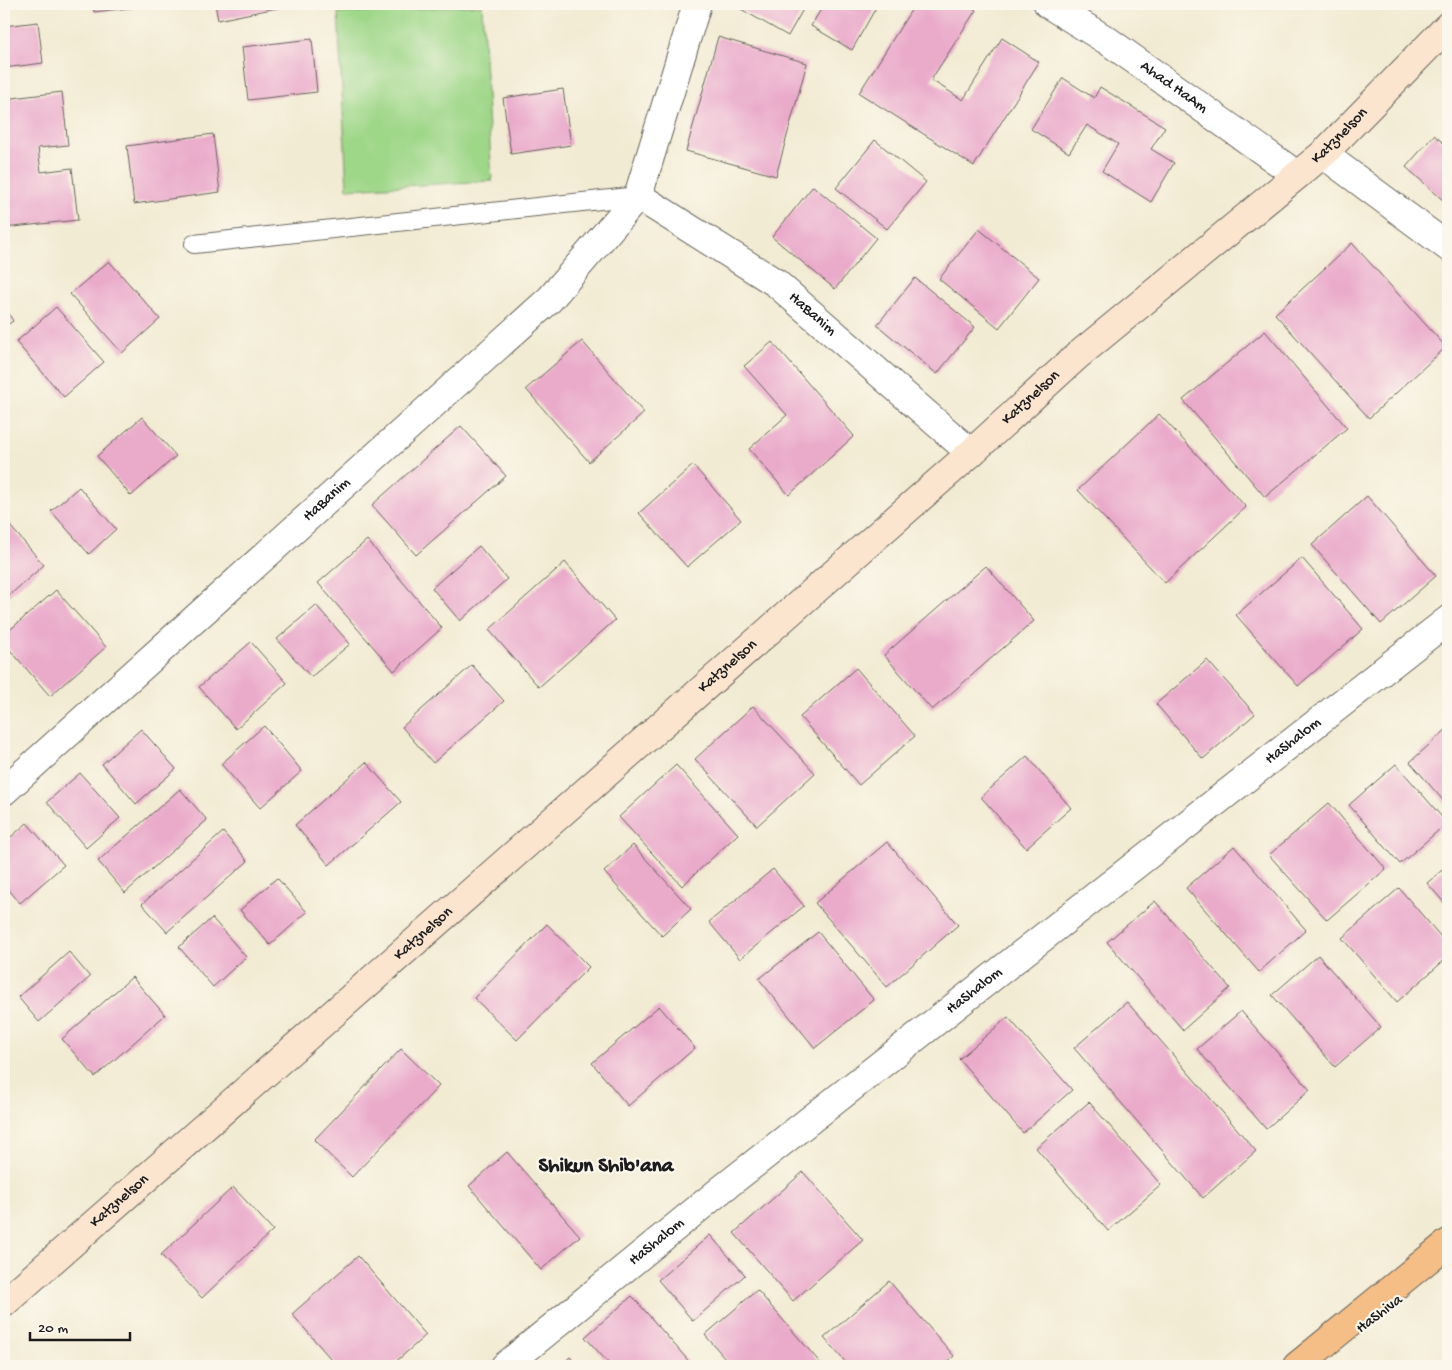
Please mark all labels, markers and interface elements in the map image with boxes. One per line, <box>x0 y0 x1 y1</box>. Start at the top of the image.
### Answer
street label: Ahad HaAm <box>1136 57 1212 119</box>
street label: Katznelson <box>1308 104 1373 169</box>
street label: HaBanim <box>784 288 840 341</box>
street label: Katznelson <box>998 366 1065 429</box>
street label: HaBanim <box>299 473 355 526</box>
street label: Katznelson <box>695 635 762 698</box>
street label: HaShalom <box>1261 713 1326 769</box>
street label: Katznelson <box>390 903 458 965</box>
street label: HaShalom <box>943 963 1007 1019</box>
district label: Shikun Shib'ana <box>538 1155 675 1180</box>
street label: Katznelson <box>86 1170 153 1232</box>
street label: HaShalom <box>625 1213 689 1270</box>
street label: HaShiva <box>1353 1291 1408 1339</box>
scale bar <box>30 1310 130 1342</box>
text: 20 m <box>38 1320 68 1338</box>

